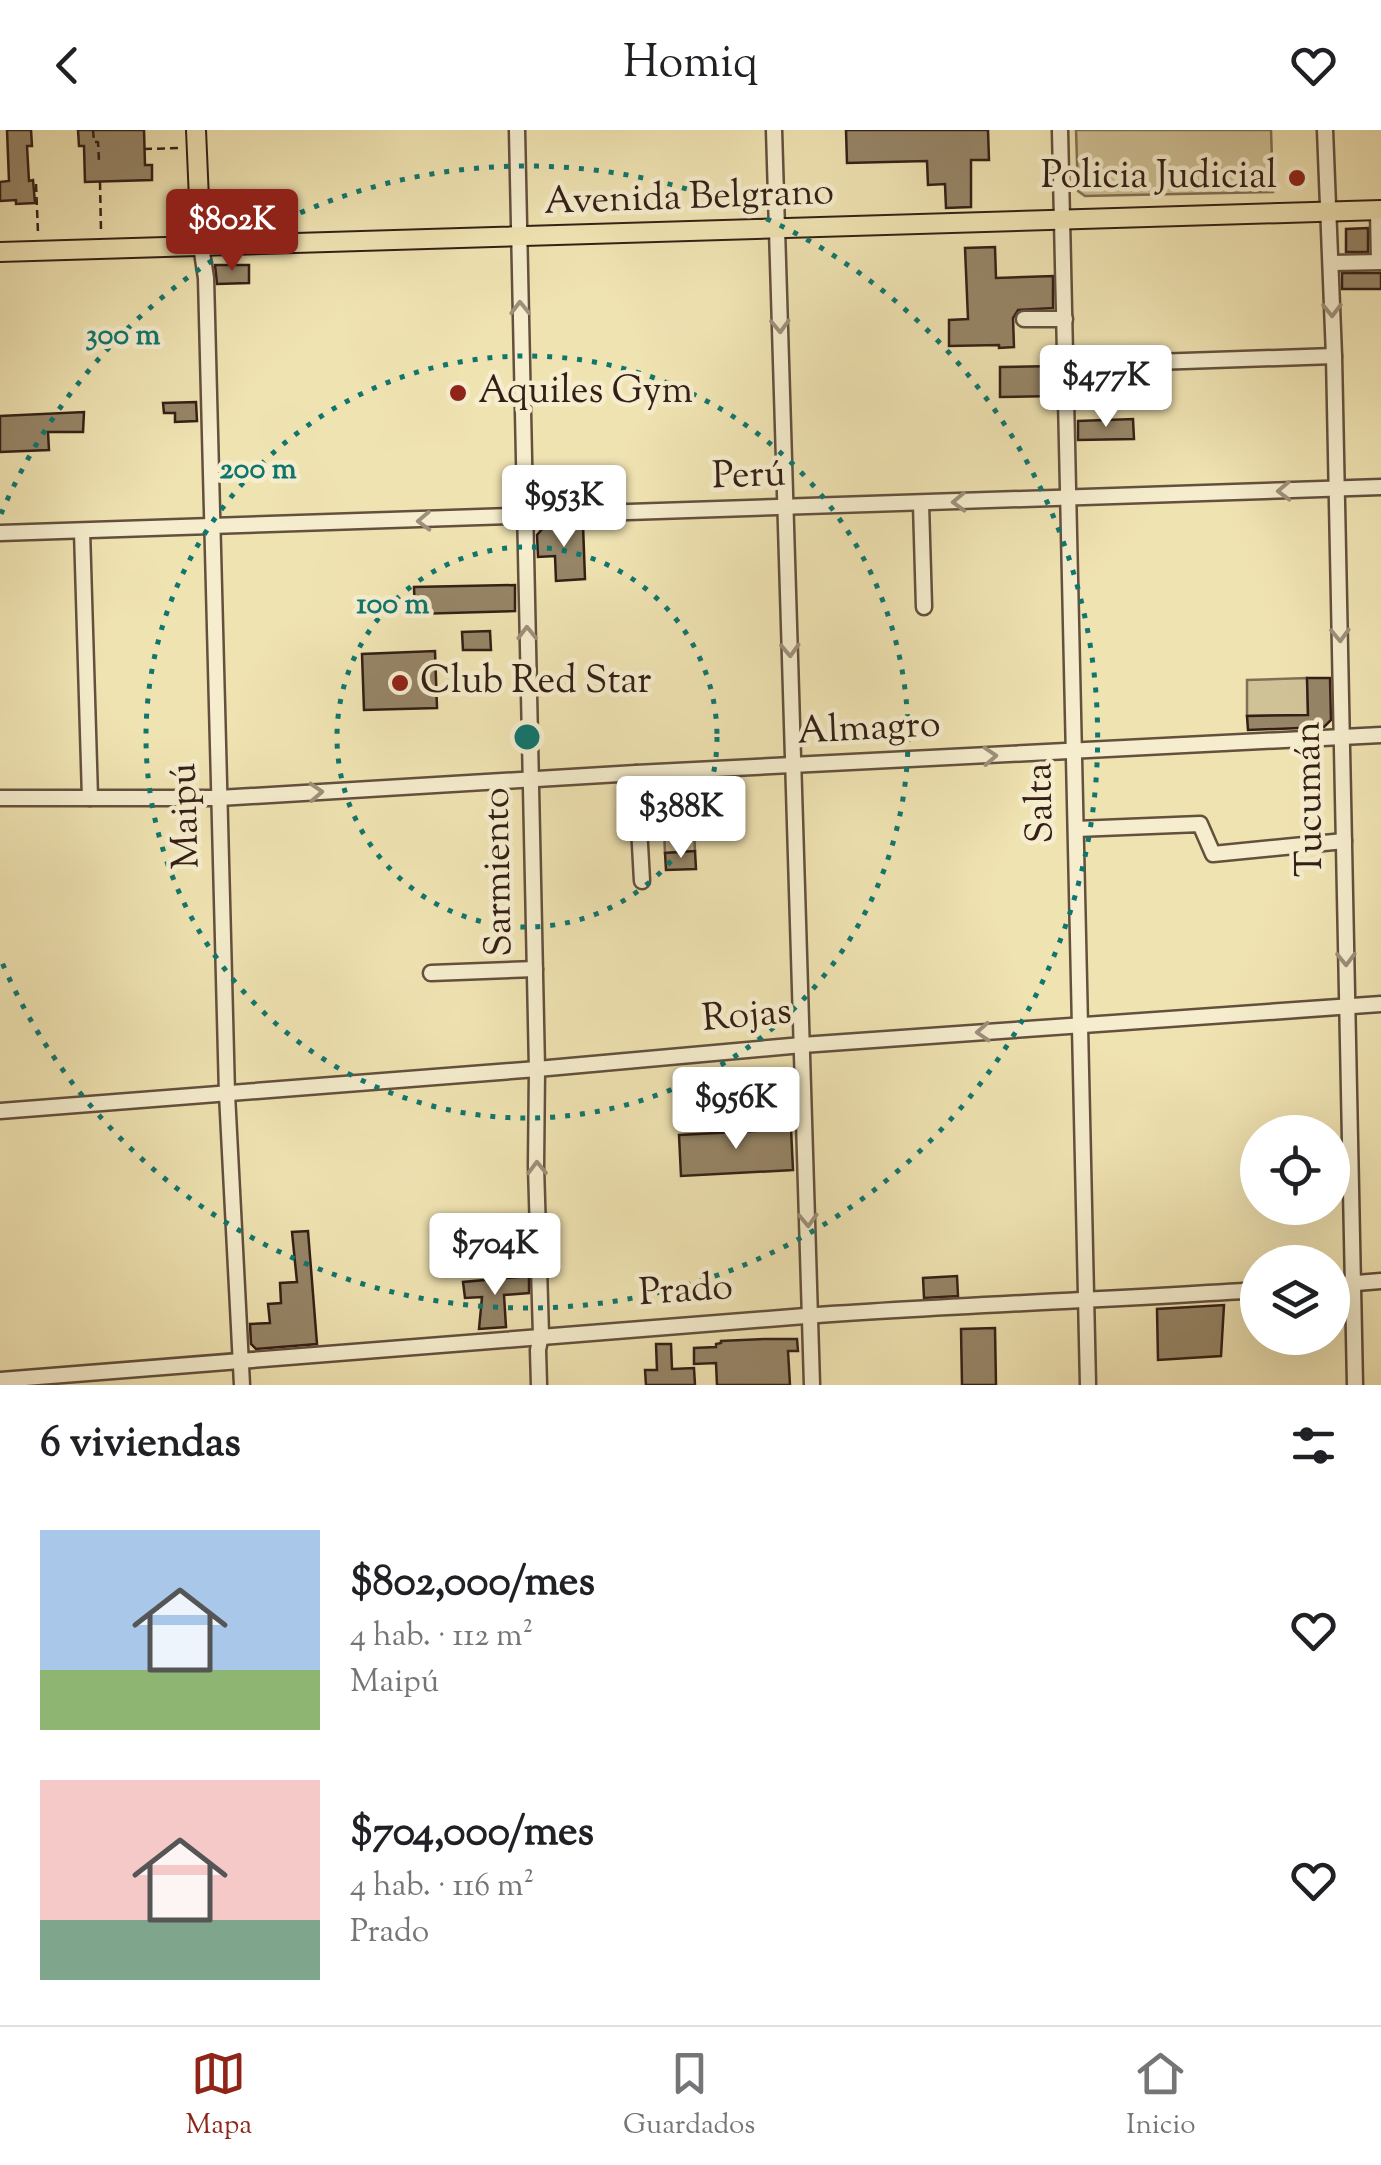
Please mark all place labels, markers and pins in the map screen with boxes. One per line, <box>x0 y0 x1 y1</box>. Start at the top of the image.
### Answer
place label: Policia Judicial <box>1041 151 1277 205</box>
marker: Policia Judicial <box>1286 167 1308 189</box>
pin: $802K <box>162 189 302 274</box>
pin: $477K <box>1036 345 1176 430</box>
place label: Aquiles Gym <box>478 366 693 420</box>
marker: Aquiles Gym <box>447 382 469 404</box>
pin: $953K <box>494 465 634 550</box>
place label: Club Red Star <box>420 656 652 710</box>
marker: Club Red Star <box>389 672 411 694</box>
centre of rings <box>509 719 545 755</box>
pin: $388K <box>611 776 751 861</box>
pin: $956K <box>666 1067 806 1152</box>
pin: $704K <box>425 1213 565 1298</box>

